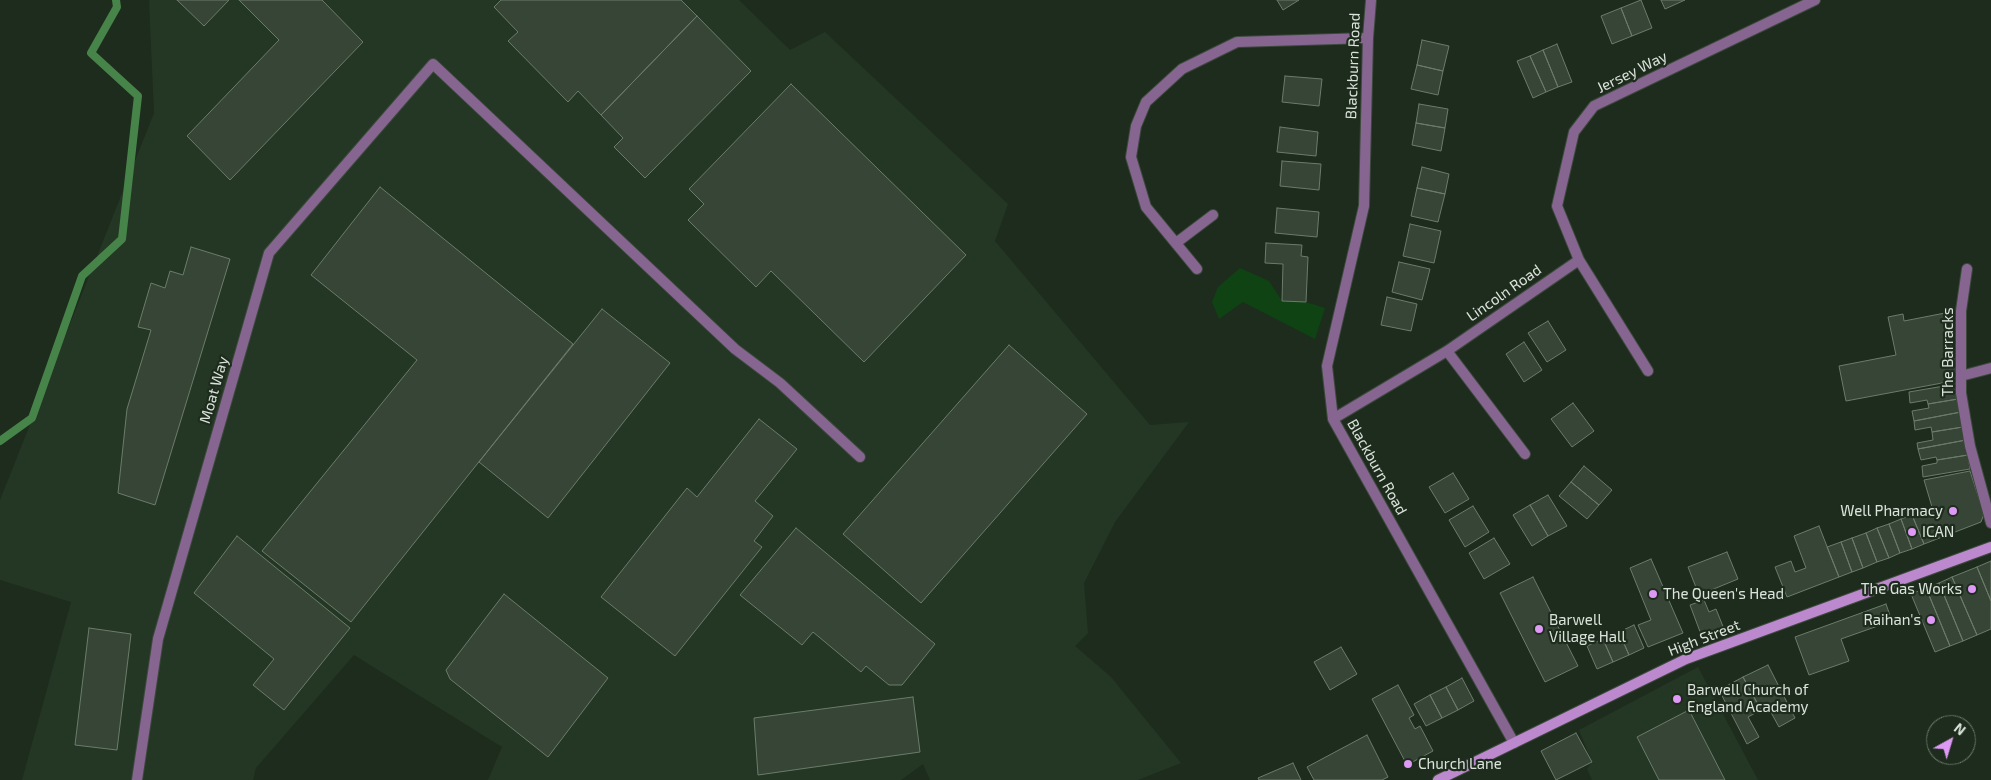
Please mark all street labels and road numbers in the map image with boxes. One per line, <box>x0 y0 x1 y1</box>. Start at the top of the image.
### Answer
street label: Blackburn Road <box>1342 12 1364 120</box>
street label: Jersey Way <box>1594 47 1670 97</box>
street label: Lincoln Road <box>1463 261 1545 325</box>
street label: The Barracks <box>1939 307 1957 397</box>
street label: Moat Way <box>196 354 232 426</box>
street label: Blackburn Road <box>1343 416 1411 518</box>
street label: High Street <box>1665 616 1743 660</box>

